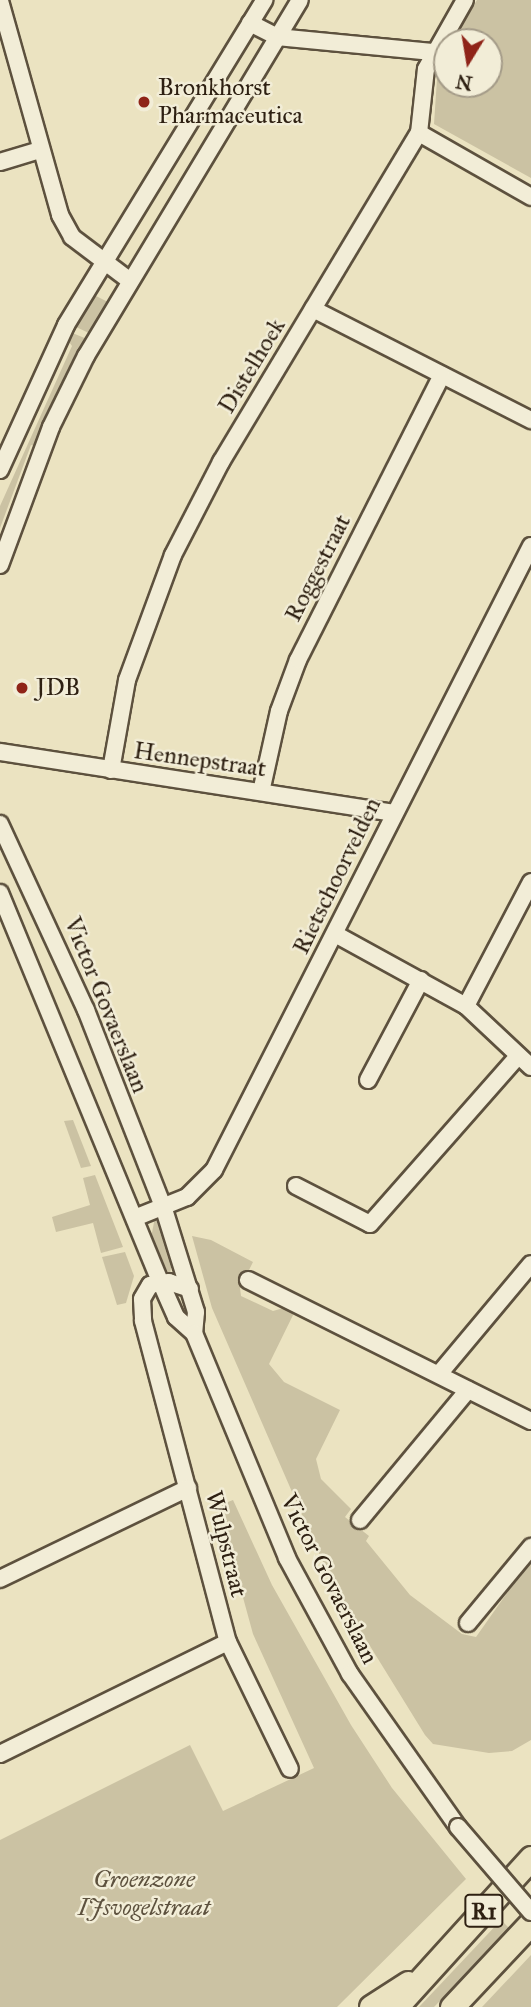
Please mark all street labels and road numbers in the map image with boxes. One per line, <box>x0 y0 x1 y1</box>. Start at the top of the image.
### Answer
street label: Distelhoek <box>212 313 292 419</box>
street label: Roggestraat <box>279 510 357 626</box>
street label: Hennepstraat <box>132 736 268 784</box>
street label: Rietschoorvelden <box>287 793 387 959</box>
street label: Victor Govaerslaan <box>58 913 154 1097</box>
street label: Wulpstraat <box>199 1488 253 1600</box>
street label: Victor Govaerslaan <box>274 1489 384 1669</box>
road number: R1 <box>463 1892 505 1930</box>

